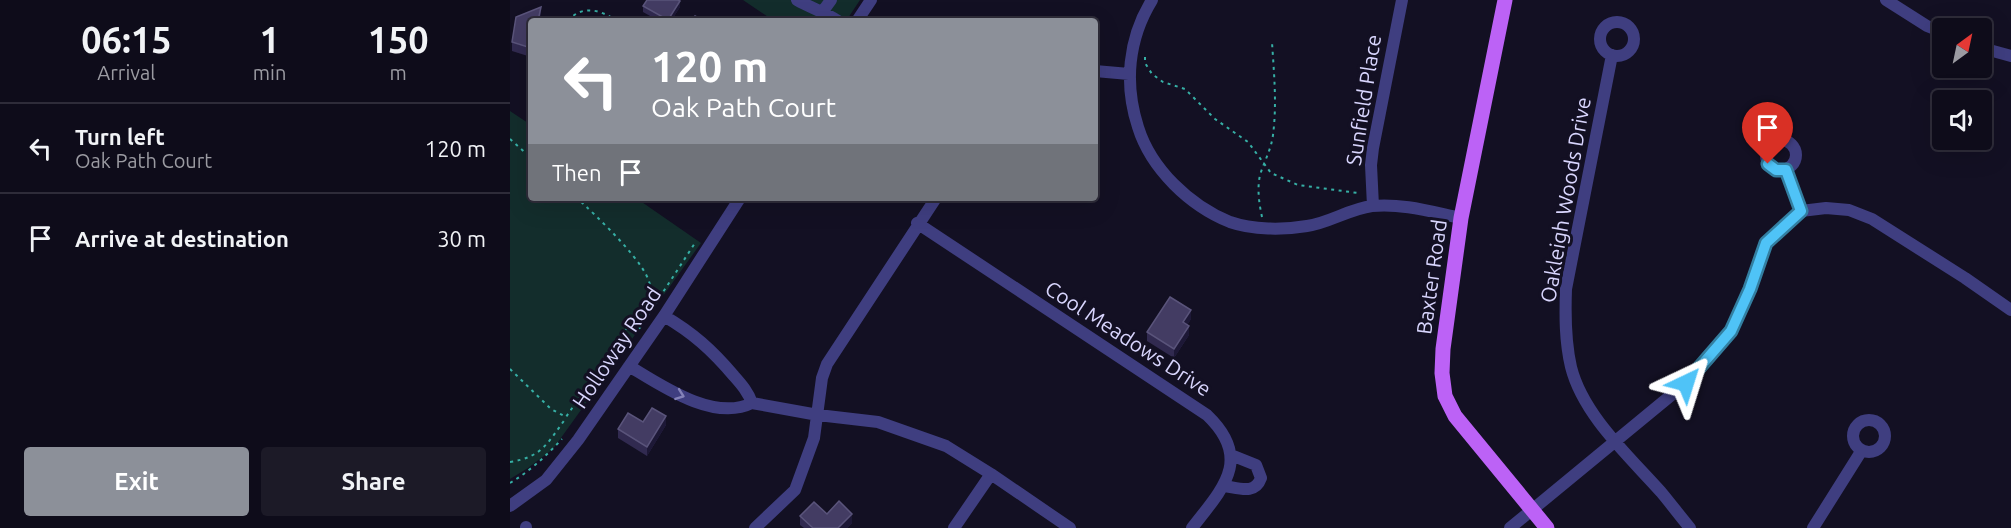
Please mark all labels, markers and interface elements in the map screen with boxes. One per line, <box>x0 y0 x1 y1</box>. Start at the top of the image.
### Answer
north arrow <box>1932 18 1992 78</box>
map controls <box>1932 18 1992 150</box>
text: 06:15 <box>81 19 171 60</box>
text: 1 <box>259 19 280 60</box>
text: 150 <box>368 19 429 60</box>
street label: Sunfield Place <box>1341 33 1385 167</box>
icon: left <box>552 42 630 120</box>
text: 120 m <box>651 43 768 90</box>
text: Arrival <box>97 61 156 84</box>
text: min <box>253 61 286 84</box>
text: m <box>390 61 407 84</box>
button: sound <box>1932 90 1992 150</box>
text: Oak Path Court <box>651 92 836 122</box>
street label: Oakleigh Woods Drive <box>1535 95 1595 304</box>
pin <box>1742 102 1793 164</box>
icon: arrive <box>1751 111 1784 144</box>
text: Turn left <box>75 124 165 149</box>
icon: left <box>24 132 57 165</box>
text: 120 m <box>425 136 486 161</box>
text: Oak Path Court <box>75 149 212 172</box>
icon: arrive <box>614 156 647 189</box>
text: Then <box>552 160 602 185</box>
street label: Baxter Road <box>1411 218 1451 336</box>
icon: arrive <box>24 222 57 255</box>
text: Arrive at destination <box>75 226 289 251</box>
text: 30 m <box>437 226 486 251</box>
street label: Cool Meadows Drive <box>1041 276 1216 401</box>
street label: Holloway Road <box>567 282 665 412</box>
position arrow <box>1654 351 1718 415</box>
one-way arrow <box>674 388 685 400</box>
button: Exit <box>24 447 249 516</box>
button: Share <box>261 447 486 516</box>

